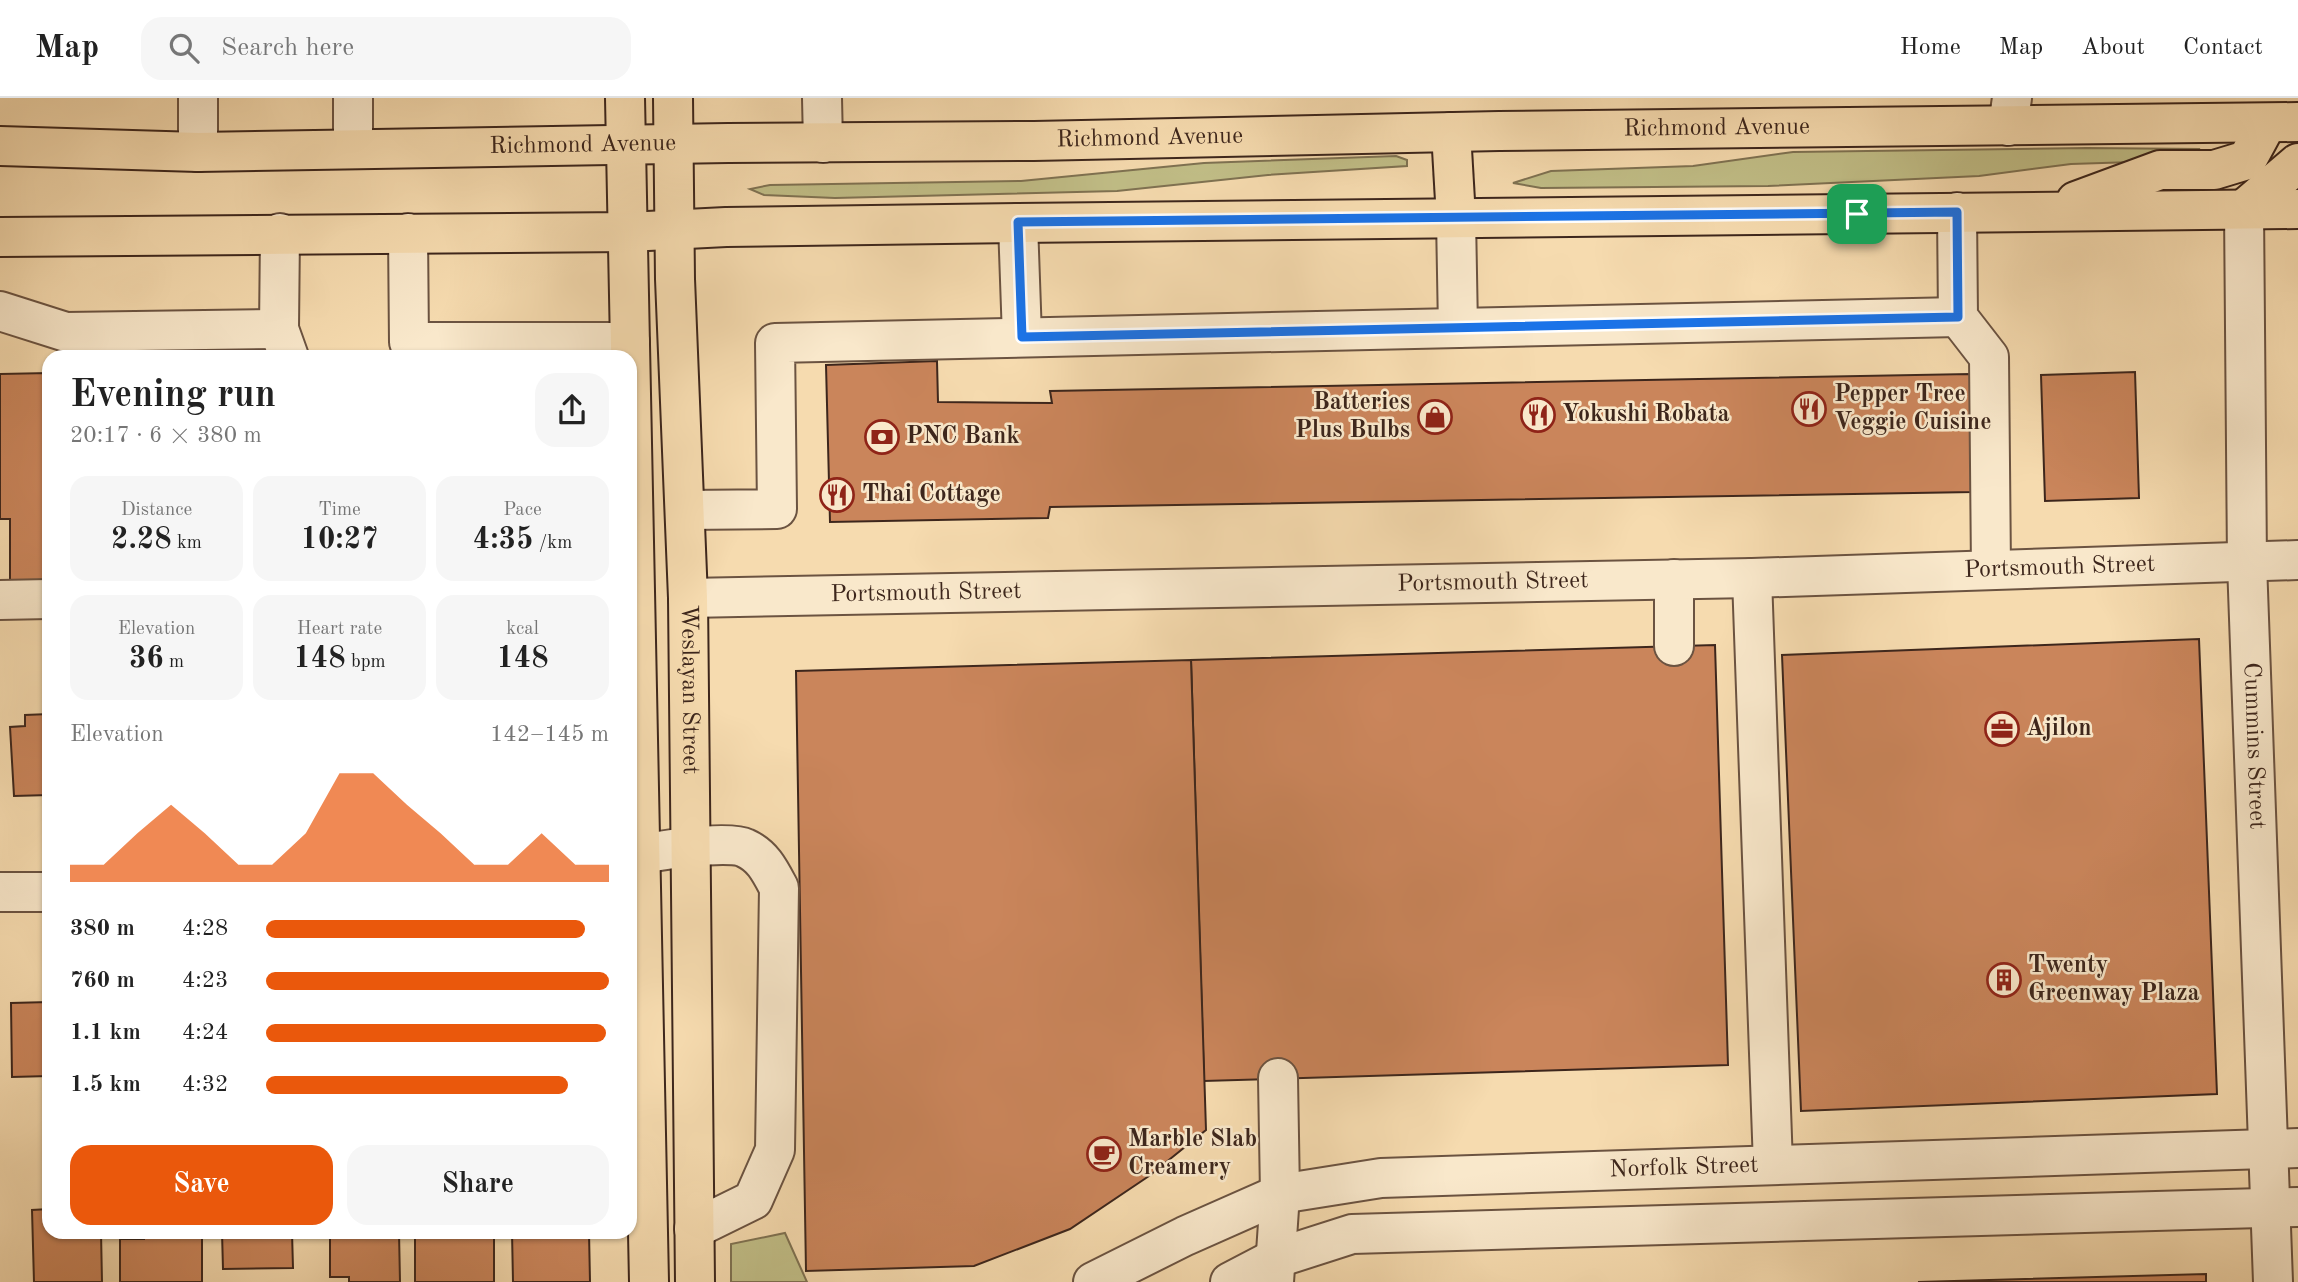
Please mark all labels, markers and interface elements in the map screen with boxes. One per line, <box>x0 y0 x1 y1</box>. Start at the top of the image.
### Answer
search box <box>141 17 631 80</box>
icon: search <box>165 29 203 67</box>
text: Map <box>35 32 99 65</box>
text: Search here <box>221 35 354 61</box>
text: Home <box>1900 36 1961 60</box>
text: Map <box>1999 36 2043 60</box>
text: About <box>2081 36 2145 60</box>
text: Contact <box>2183 36 2263 60</box>
street label: Richmond Avenue <box>1623 115 1810 142</box>
street label: Richmond Avenue <box>1056 125 1243 153</box>
street label: Richmond Avenue <box>489 132 676 159</box>
pin <box>1827 184 1887 244</box>
icon: arrive <box>1838 195 1876 233</box>
button: share <box>535 373 609 447</box>
text: Evening run <box>70 377 276 415</box>
place label: Pepper Tree Veggie Cuisine <box>1834 383 1992 435</box>
restaurant icon: Pepper Tree Veggie Cuisine <box>1790 390 1828 428</box>
place label: Batteries Plus Bulbs <box>1295 391 1410 443</box>
restaurant icon: Yokushi Robata <box>1519 396 1557 434</box>
shop icon: Batteries Plus Bulbs <box>1416 398 1454 436</box>
place label: Yokushi Robata <box>1562 403 1730 427</box>
bank icon: PNC Bank <box>863 418 901 456</box>
text: 20:17 · 6 × 380 m <box>70 424 262 447</box>
place label: PNC Bank <box>906 425 1020 449</box>
restaurant icon: Thai Cottage <box>818 476 856 514</box>
place label: Thai Cottage <box>862 483 1001 507</box>
text: Distance <box>121 501 192 520</box>
text: Time <box>318 501 361 520</box>
text: Pace <box>503 501 542 520</box>
text: 2.28 <box>111 525 172 555</box>
text: 10:27 <box>301 525 379 555</box>
text: 4:35 <box>473 525 533 555</box>
text: km <box>172 534 202 553</box>
text: /km <box>533 534 572 553</box>
street label: Portsmouth Street <box>1964 553 2156 583</box>
street label: Portsmouth Street <box>1397 569 1589 597</box>
street label: Portsmouth Street <box>830 580 1022 607</box>
street label: Weslayan Street <box>676 605 702 775</box>
text: Elevation <box>118 620 195 639</box>
text: Heart rate <box>297 620 382 639</box>
text: kcal <box>506 620 539 639</box>
text: 36 <box>129 644 164 674</box>
text: 148 <box>293 644 346 674</box>
text: 148 <box>496 644 549 674</box>
text: m <box>164 653 184 672</box>
text: bpm <box>346 653 386 672</box>
street label: Cummins Street <box>2239 662 2269 830</box>
office icon: Ajilon <box>1983 710 2021 748</box>
place label: Ajilon <box>2026 717 2092 741</box>
text: Elevation <box>70 723 164 746</box>
text: 142–145 m <box>490 723 609 746</box>
text: 380 m <box>70 917 135 940</box>
text: 4:28 <box>182 917 228 940</box>
place label: Twenty Greenway Plaza <box>2028 954 2200 1006</box>
building icon: Twenty Greenway Plaza <box>1985 961 2023 999</box>
text: 760 m <box>70 969 135 992</box>
text: 4:23 <box>182 969 228 992</box>
text: 1.1 km <box>70 1021 141 1044</box>
text: 4:24 <box>182 1021 228 1044</box>
text: 1.5 km <box>70 1073 141 1096</box>
text: 4:32 <box>182 1073 228 1096</box>
place label: Marble Slab Creamery <box>1128 1128 1257 1180</box>
cafe icon: Marble Slab Creamery <box>1085 1135 1123 1173</box>
button: Save <box>70 1145 333 1225</box>
button: Share <box>347 1145 609 1225</box>
street label: Norfolk Street <box>1609 1154 1759 1183</box>

